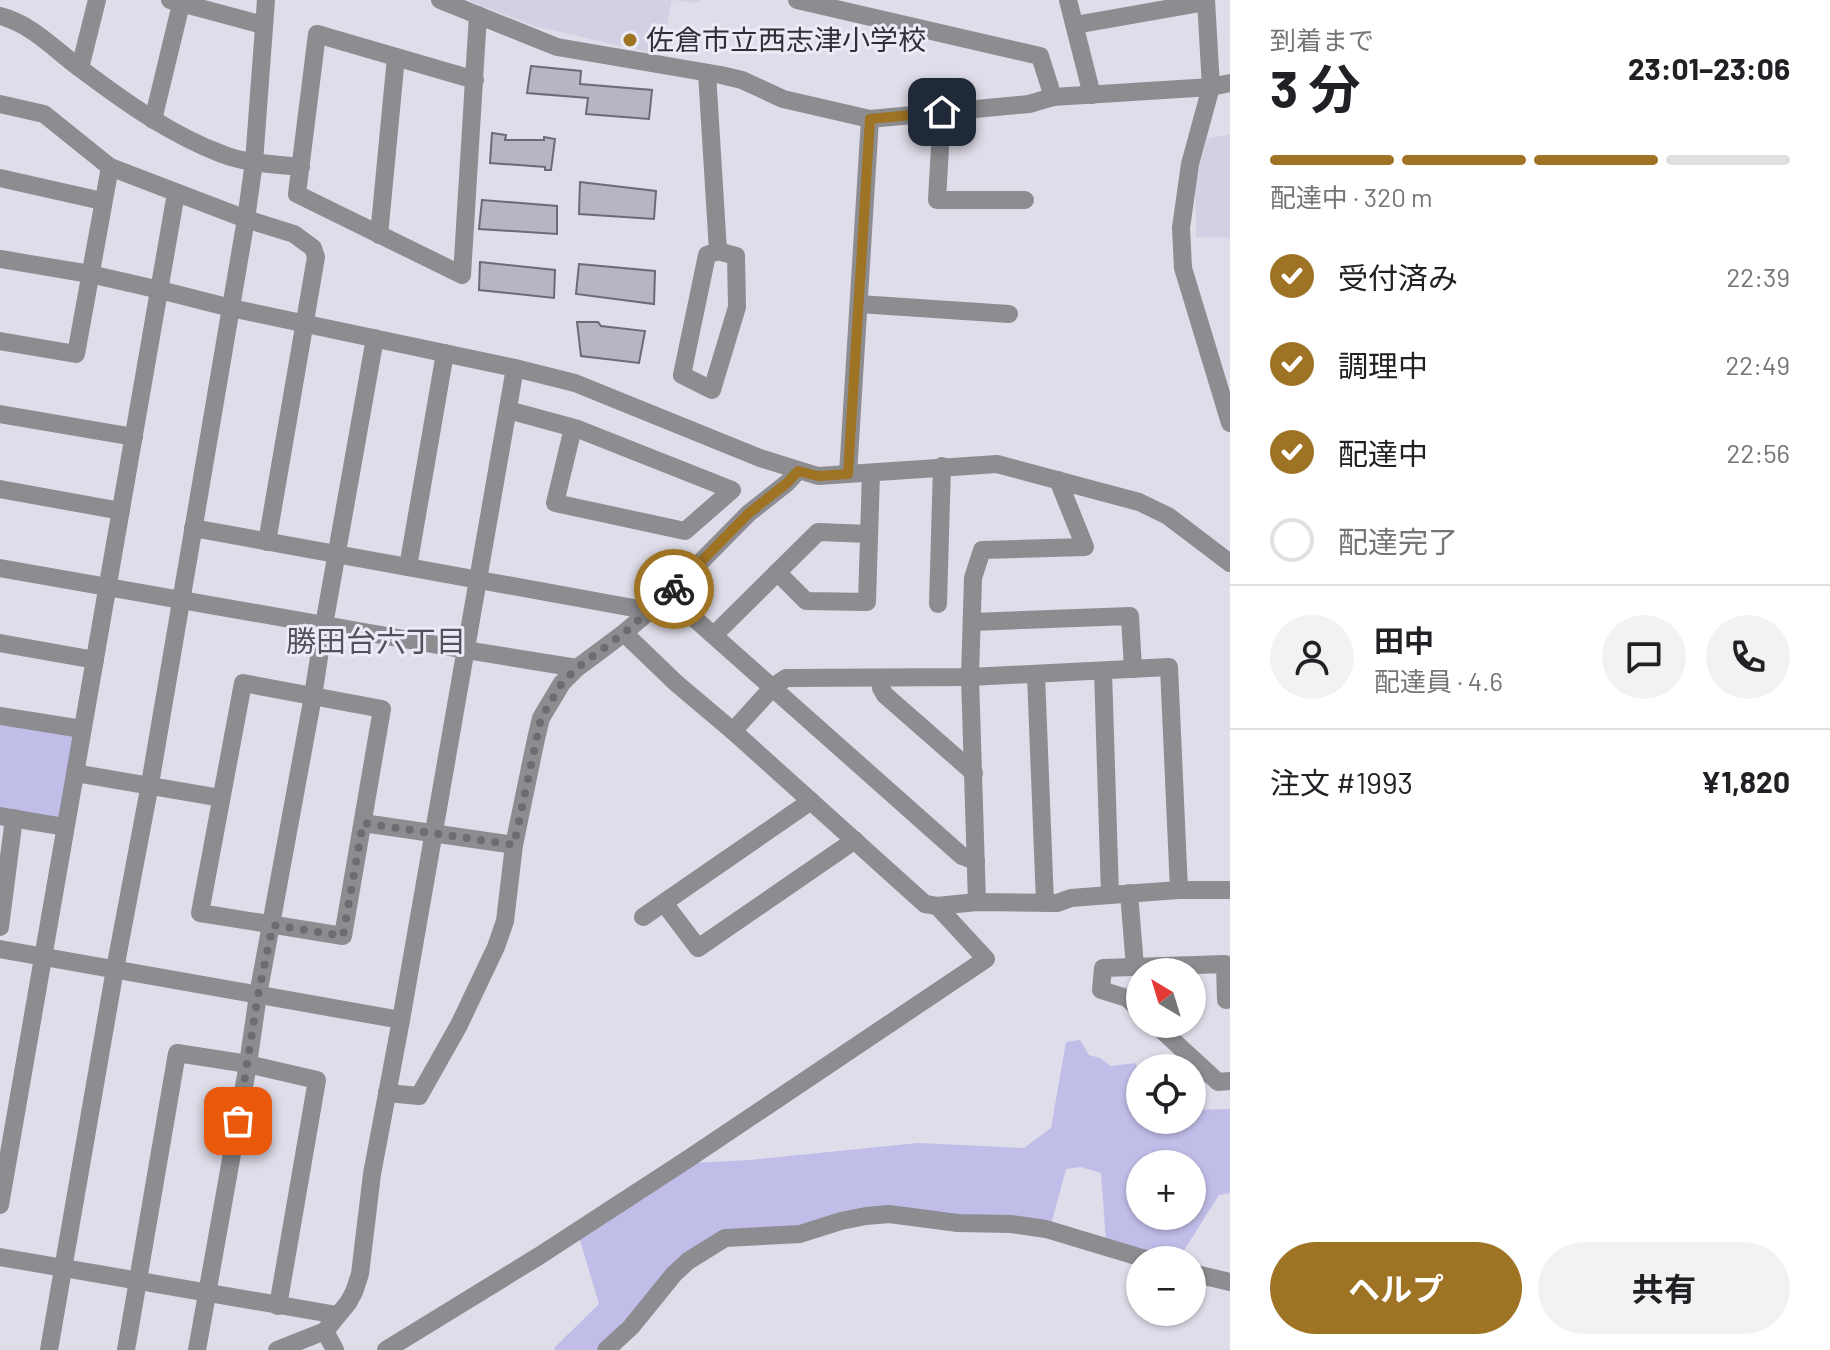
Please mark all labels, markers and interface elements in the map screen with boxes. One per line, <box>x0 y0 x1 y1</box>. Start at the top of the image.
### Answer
place label: 佐倉市立西志津小学校 <box>646 22 926 56</box>
text: 到着まで <box>1270 24 1374 55</box>
marker: 佐倉市立西志津小学校 <box>621 31 639 49</box>
text: 23:01–23:06 <box>1628 50 1790 86</box>
text: 3 分 <box>1270 56 1360 118</box>
pin <box>908 78 976 146</box>
icon: home <box>920 90 964 134</box>
text: 配達中 · 320 m <box>1270 181 1433 212</box>
icon: check <box>1270 254 1314 298</box>
text: 受付済み <box>1338 259 1458 295</box>
text: 22:39 <box>1726 261 1790 292</box>
icon: check <box>1270 342 1314 386</box>
text: 調理中 <box>1338 347 1428 383</box>
text: 22:49 <box>1725 349 1790 380</box>
icon: check <box>1270 430 1314 474</box>
text: 配達中 <box>1338 435 1428 471</box>
text: 22:56 <box>1727 437 1790 468</box>
text: 配達完了 <box>1338 523 1458 559</box>
courier <box>634 549 714 629</box>
icon: bike <box>652 567 696 611</box>
button: person <box>1270 615 1354 699</box>
button: chat <box>1602 615 1686 699</box>
button: phone <box>1706 615 1790 699</box>
district label: 勝田台六丁目 <box>286 622 466 658</box>
text: 田中 <box>1374 622 1434 658</box>
text: 配達員 · 4.6 <box>1374 665 1503 696</box>
text: ¥1,820 <box>1701 763 1790 799</box>
text: 注文 #1993 <box>1270 764 1413 800</box>
north arrow <box>1126 958 1206 1038</box>
map controls <box>1126 958 1206 1326</box>
button: locate <box>1126 1054 1206 1134</box>
pin <box>204 1087 272 1155</box>
icon: bag <box>216 1099 260 1143</box>
button: + <box>1126 1150 1206 1230</box>
button: ヘルプ <box>1270 1242 1522 1334</box>
button: 共有 <box>1538 1242 1790 1334</box>
button: − <box>1126 1246 1206 1326</box>

